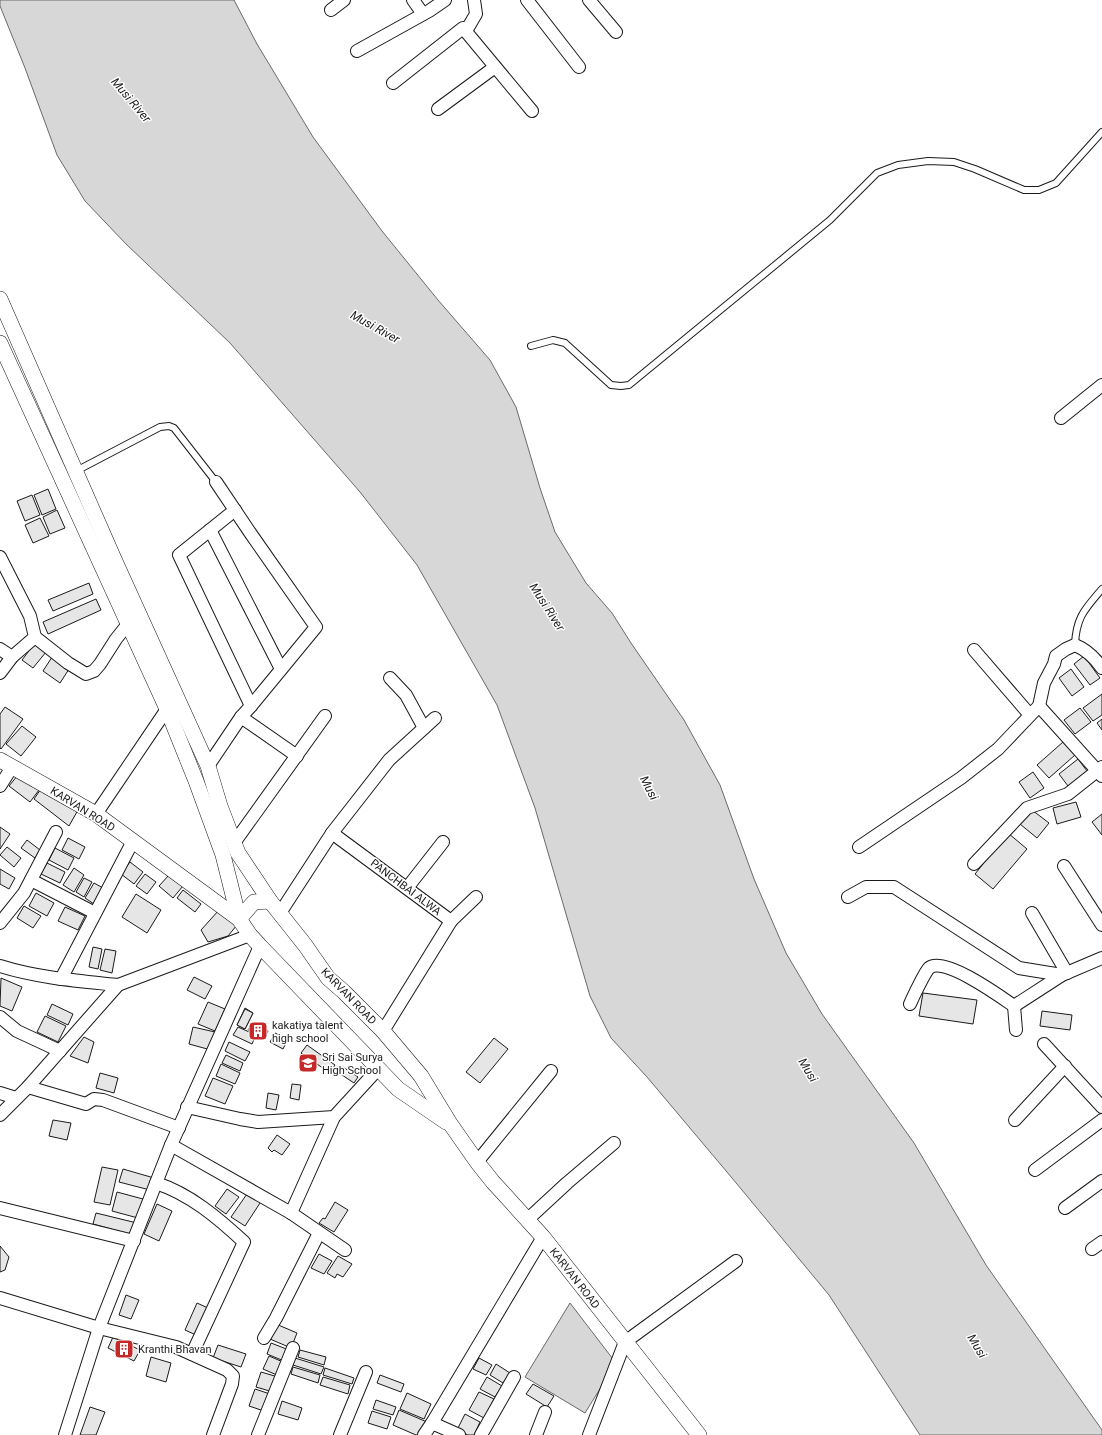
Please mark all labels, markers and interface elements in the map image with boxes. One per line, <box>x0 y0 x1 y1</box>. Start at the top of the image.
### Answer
water label: Musi River <box>108 75 154 126</box>
water label: Musi River <box>348 308 403 347</box>
water label: Musi River <box>526 581 568 634</box>
water label: Musi <box>637 773 661 803</box>
street label: KARVAN ROAD <box>48 784 117 834</box>
street label: PANCHBAI ALWA <box>368 857 444 919</box>
street label: KARVAN ROAD <box>318 965 379 1027</box>
place label: kakatiya talent high school <box>272 1019 343 1045</box>
building icon: kakatiya talent high school <box>247 1020 269 1042</box>
place label: Sri Sai Surya High School <box>322 1051 383 1077</box>
school or university icon: Sri Sai Surya High School <box>297 1052 319 1074</box>
water label: Musi <box>795 1055 821 1085</box>
street label: KARVAN ROAD <box>547 1245 602 1311</box>
water label: Musi <box>964 1331 990 1361</box>
building icon: Kranthi Bhavan <box>113 1338 135 1360</box>
place label: Kranthi Bhavan <box>138 1343 212 1356</box>

